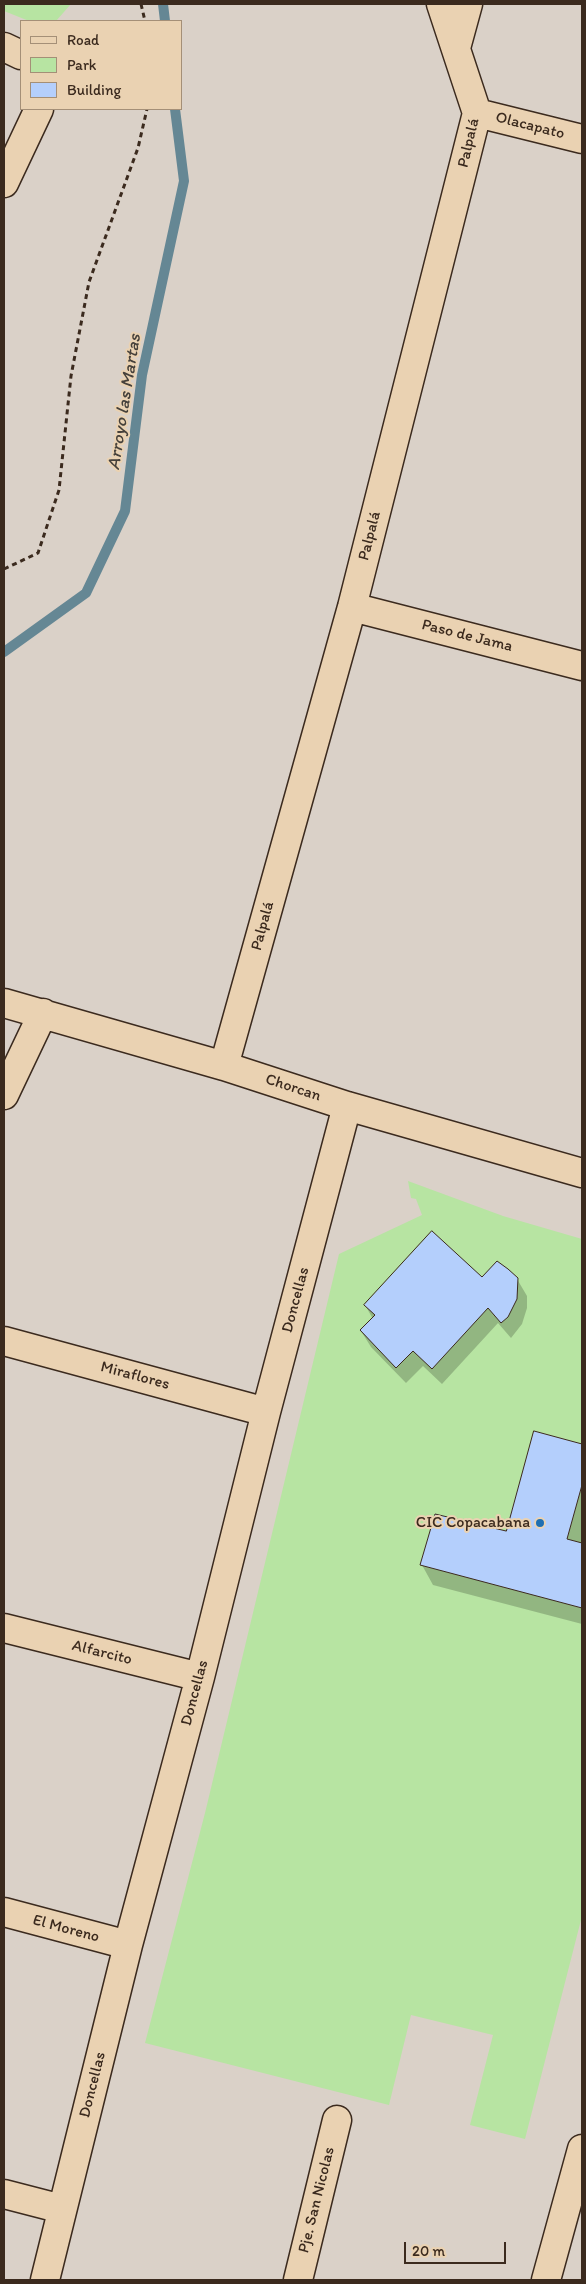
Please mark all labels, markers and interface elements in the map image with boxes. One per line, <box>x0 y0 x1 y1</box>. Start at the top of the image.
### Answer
legend <box>20 20 182 110</box>
text: Road <box>67 31 99 49</box>
text: Park <box>67 56 97 74</box>
text: Building <box>67 81 121 99</box>
street label: Olacapato <box>493 108 567 144</box>
street label: Palpalá <box>454 116 484 170</box>
water label: Arroyo las Martas <box>104 333 146 471</box>
street label: Palpalá <box>355 509 385 563</box>
street label: Paso de Jama <box>420 615 514 657</box>
street label: Palpalá <box>247 899 279 953</box>
street label: Chorcan <box>263 1070 323 1106</box>
street label: Doncellas <box>278 1265 314 1335</box>
street label: Miraflores <box>98 1358 172 1394</box>
place label: CIC Copacabana <box>416 1513 530 1533</box>
marker: CIC Copacabana <box>534 1517 546 1529</box>
street label: Alfarcito <box>70 1636 134 1670</box>
street label: Doncellas <box>177 1658 213 1728</box>
street label: El Moreno <box>31 1911 101 1947</box>
street label: Doncellas <box>76 2050 110 2120</box>
street label: Pje. San Nicolas <box>295 2145 339 2255</box>
scale bar <box>406 2232 508 2264</box>
text: 20 m <box>412 2242 445 2260</box>

